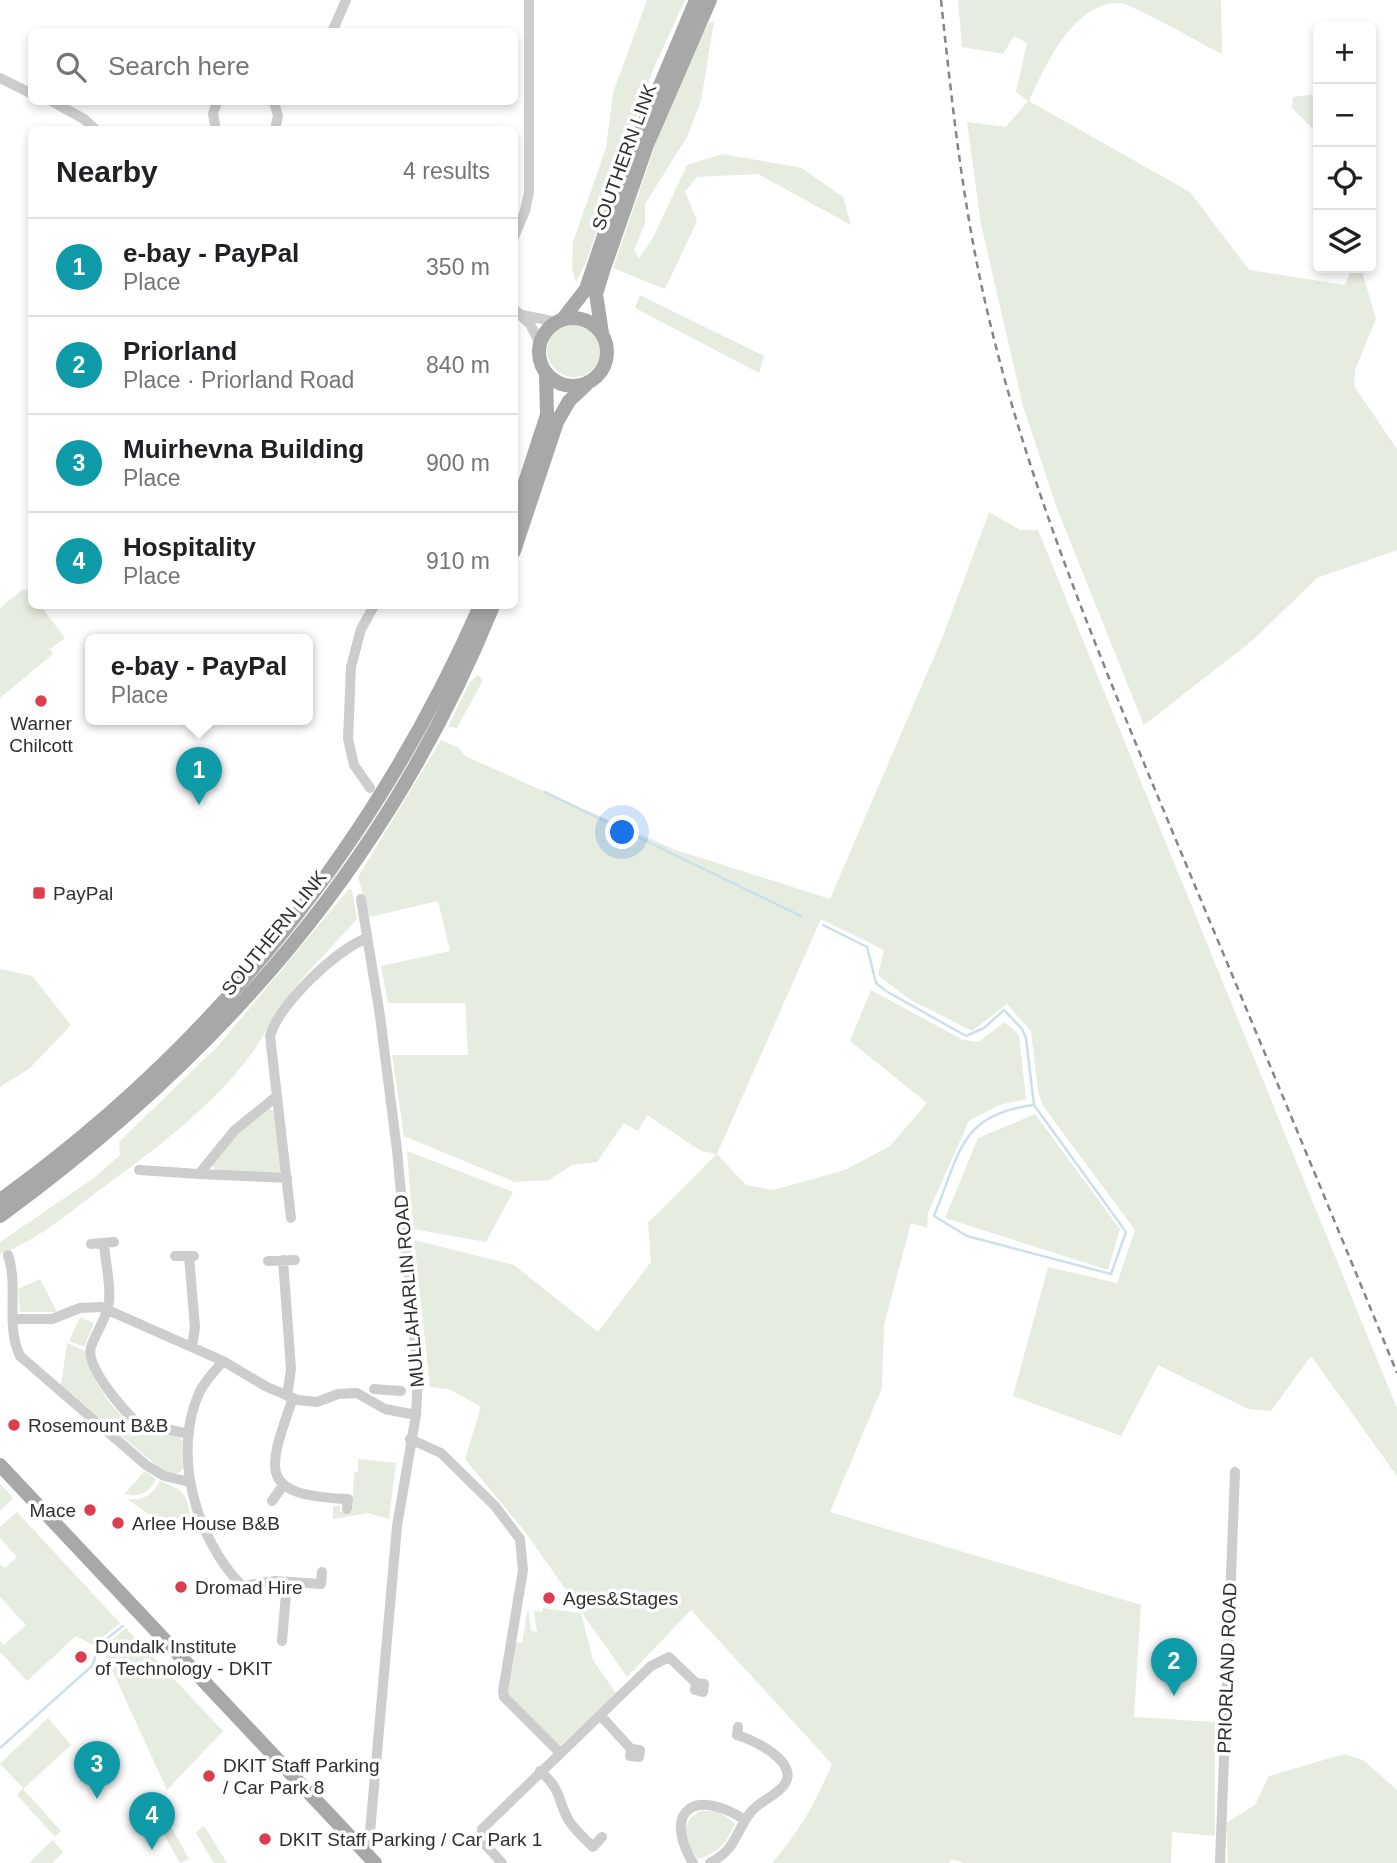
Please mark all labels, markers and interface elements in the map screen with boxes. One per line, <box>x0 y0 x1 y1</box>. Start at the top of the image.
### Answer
map controls <box>1313 21 1376 273</box>
button: + <box>1313 21 1376 84</box>
search box <box>28 28 518 105</box>
icon: search <box>52 48 90 86</box>
text: Search here <box>108 51 250 81</box>
street label: SOUTHERN LINK <box>588 81 660 233</box>
button: − <box>1313 84 1376 147</box>
button: locate <box>1313 147 1376 210</box>
text: Nearby <box>56 155 158 188</box>
text: 4 results <box>403 158 490 184</box>
button: layers <box>1313 210 1376 273</box>
text: e-bay - PayPal <box>123 238 299 268</box>
text: 1 <box>73 254 85 280</box>
text: 350 m <box>426 254 490 280</box>
text: Place <box>123 269 181 295</box>
text: Priorland <box>123 336 237 366</box>
text: 2 <box>73 352 85 378</box>
text: 840 m <box>426 352 490 378</box>
text: Place · Priorland Road <box>123 367 354 393</box>
text: Muirhevna Building <box>123 434 364 464</box>
text: 3 <box>73 450 85 476</box>
text: 900 m <box>426 450 490 476</box>
text: Place <box>123 465 181 491</box>
text: Hospitality <box>123 532 256 562</box>
text: 4 <box>73 548 85 574</box>
text: 910 m <box>426 548 490 574</box>
text: Place <box>123 563 181 589</box>
popup <box>85 634 313 725</box>
text: e-bay - PayPal <box>111 651 287 681</box>
text: Place <box>111 682 168 708</box>
marker: Warner Chilcott <box>33 693 49 709</box>
place label: Warner Chilcott <box>9 713 73 756</box>
pin: 1 <box>176 747 222 805</box>
your location <box>605 815 639 849</box>
street label: SOUTHERN LINK <box>217 866 331 1000</box>
place label: PayPal <box>53 883 113 904</box>
marker: PayPal <box>31 885 47 901</box>
street label: MULLAHARLIN ROAD <box>390 1194 428 1388</box>
place label: Rosemount B&B <box>28 1415 168 1436</box>
marker: Rosemount B&B <box>6 1417 22 1433</box>
place label: Mace <box>30 1500 76 1521</box>
marker: Mace <box>82 1502 98 1518</box>
place label: Arlee House B&B <box>132 1513 280 1534</box>
marker: Arlee House B&B <box>110 1515 126 1531</box>
place label: Dromad Hire <box>195 1577 303 1598</box>
marker: Dromad Hire <box>173 1579 189 1595</box>
street label: PRIORLAND ROAD <box>1214 1582 1240 1754</box>
place label: Ages&Stages <box>563 1588 678 1609</box>
marker: Ages&Stages <box>541 1590 557 1606</box>
place label: Dundalk Institute of Technology - DKIT <box>95 1636 272 1679</box>
pin: 2 <box>1151 1638 1197 1696</box>
marker: Dundalk Institute of Technology - DKIT <box>73 1649 89 1665</box>
pin: 3 <box>74 1741 120 1799</box>
place label: DKIT Staff Parking / Car Park 8 <box>223 1755 380 1798</box>
marker: DKIT Staff Parking / Car Park 8 <box>201 1768 217 1784</box>
pin: 4 <box>129 1792 175 1850</box>
place label: DKIT Staff Parking / Car Park 1 <box>279 1829 542 1850</box>
marker: DKIT Staff Parking / Car Park 1 <box>257 1831 273 1847</box>

